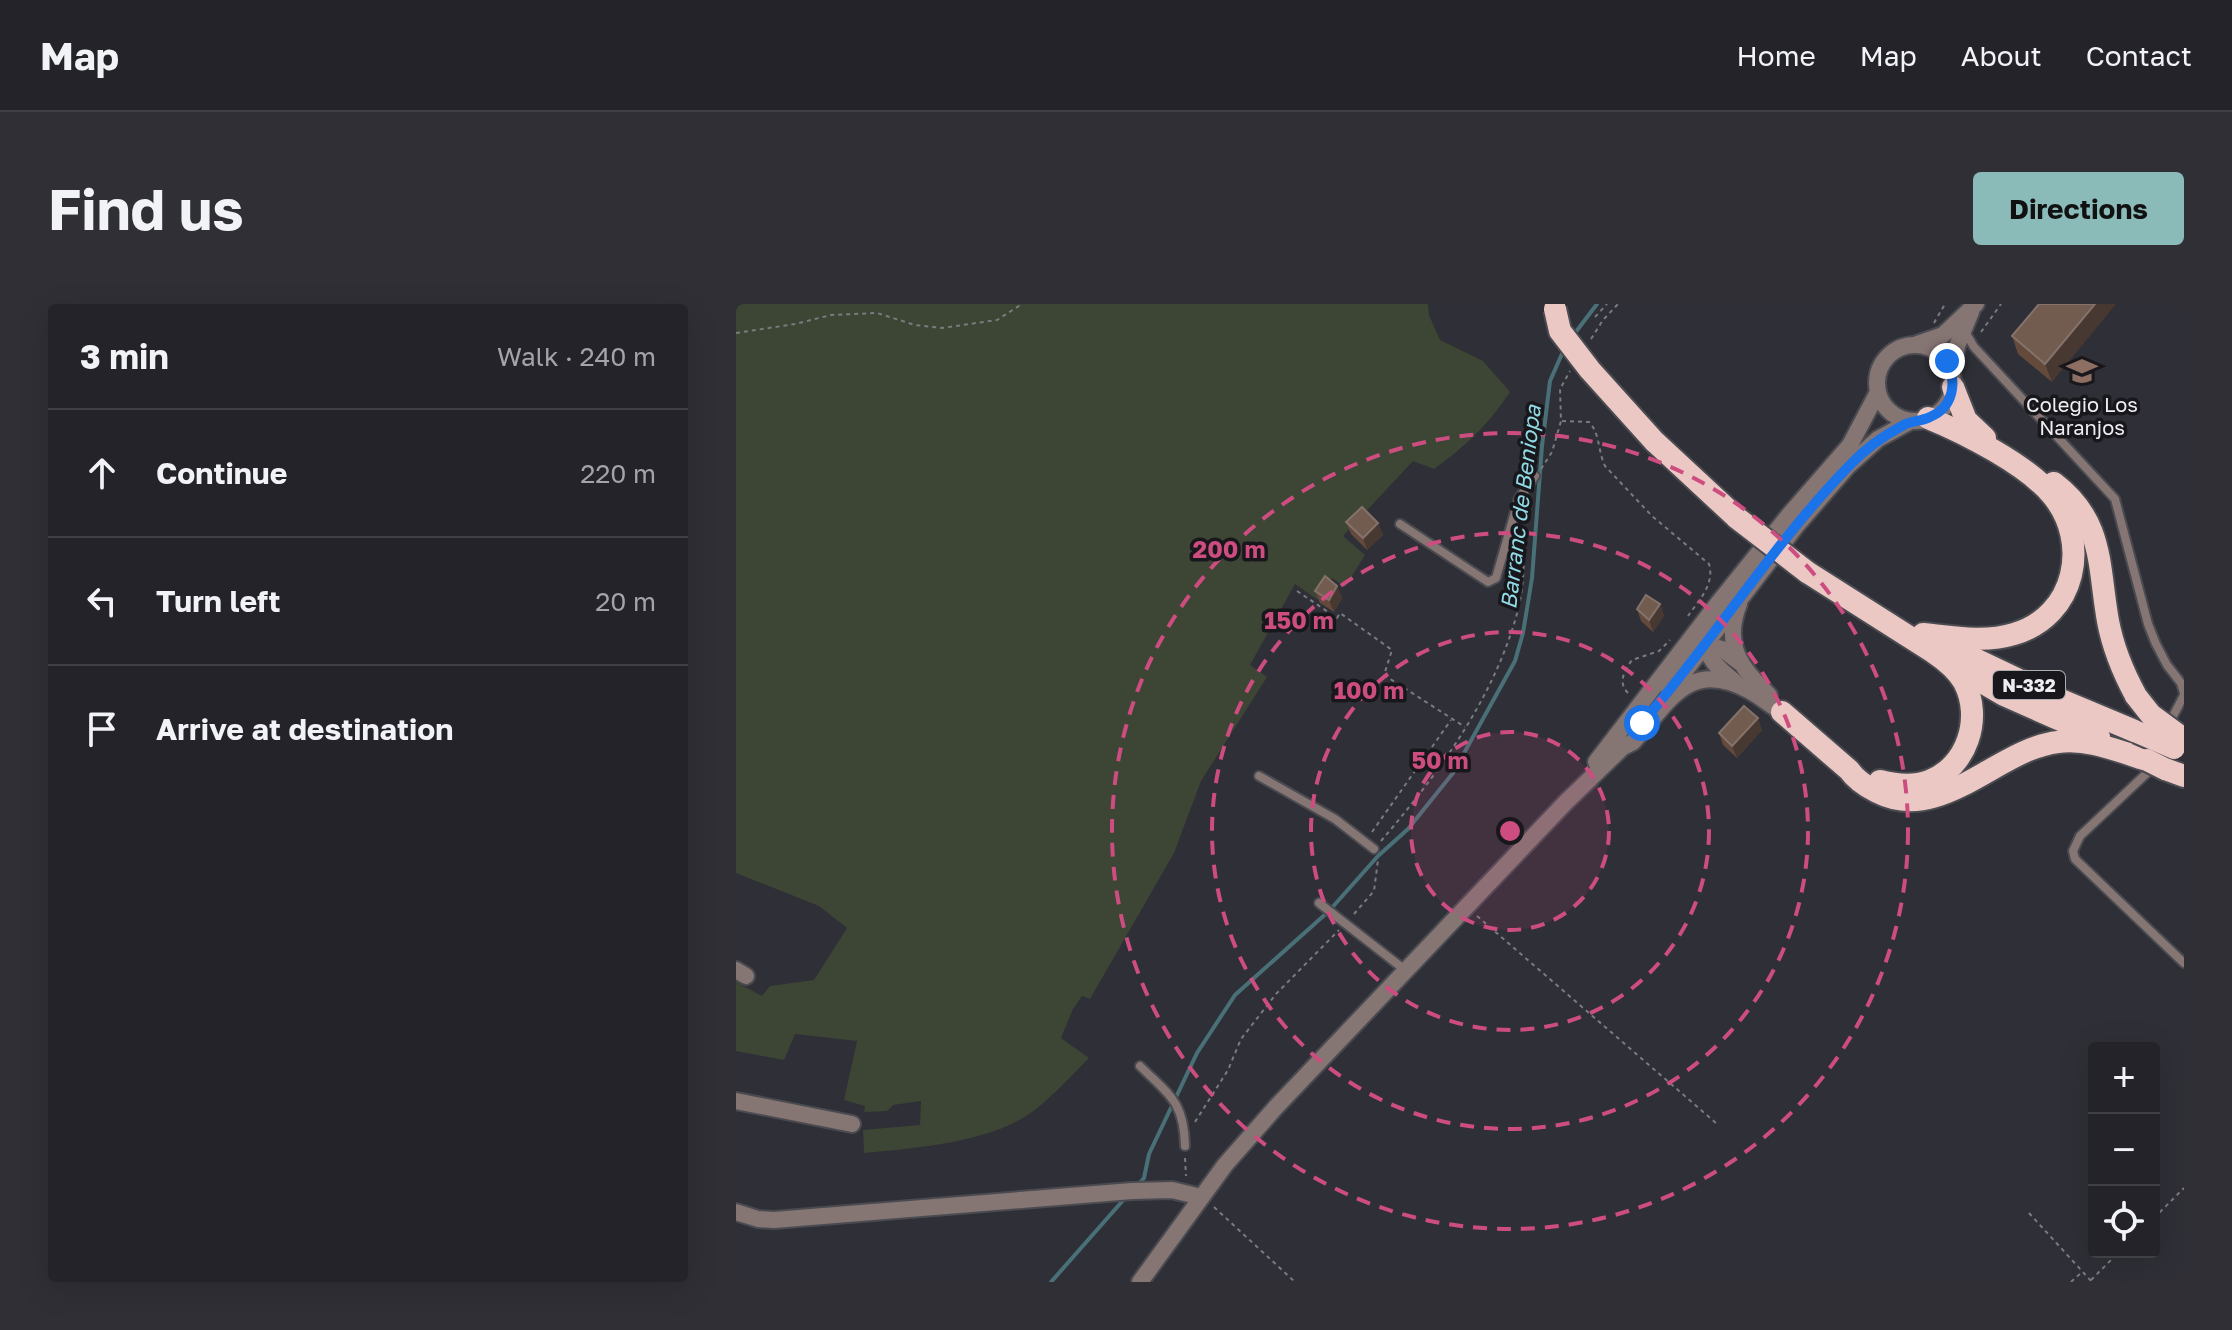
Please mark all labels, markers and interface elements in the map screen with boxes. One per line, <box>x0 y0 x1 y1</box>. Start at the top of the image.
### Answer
text: Map <box>40 33 119 78</box>
text: Home <box>1737 39 1816 72</box>
text: Map <box>1860 39 1917 72</box>
text: About <box>1961 39 2042 72</box>
text: Contact <box>2086 39 2192 72</box>
button: Directions <box>1973 172 2184 245</box>
text: Find us <box>48 175 244 242</box>
text: 3 min <box>80 336 169 376</box>
text: Walk · 240 m <box>497 341 656 372</box>
route end <box>1929 343 1965 379</box>
school or university icon: Colegio Los Naranjos <box>2065 354 2099 388</box>
place label: Colegio Los Naranjos <box>2026 392 2138 439</box>
water label: Barranc de Beniopa <box>1494 402 1546 611</box>
icon: ahead <box>80 451 124 495</box>
text: Continue <box>156 455 287 491</box>
text: 220 m <box>580 458 656 489</box>
text: 200 m <box>1193 534 1265 563</box>
icon: left <box>80 579 124 623</box>
text: Turn left <box>156 583 281 619</box>
text: 20 m <box>595 586 656 617</box>
text: 150 m <box>1264 605 1334 634</box>
road number: N-332 <box>1993 671 2065 699</box>
text: 100 m <box>1334 675 1404 704</box>
route start <box>1624 705 1660 741</box>
icon: arrive <box>80 707 124 751</box>
text: Arrive at destination <box>156 711 453 747</box>
text: 50 m <box>1411 745 1469 774</box>
centre of rings <box>1496 817 1524 845</box>
map controls <box>2088 1042 2160 1258</box>
button: + <box>2088 1042 2160 1114</box>
button: − <box>2088 1114 2160 1186</box>
button: locate <box>2088 1186 2160 1258</box>

